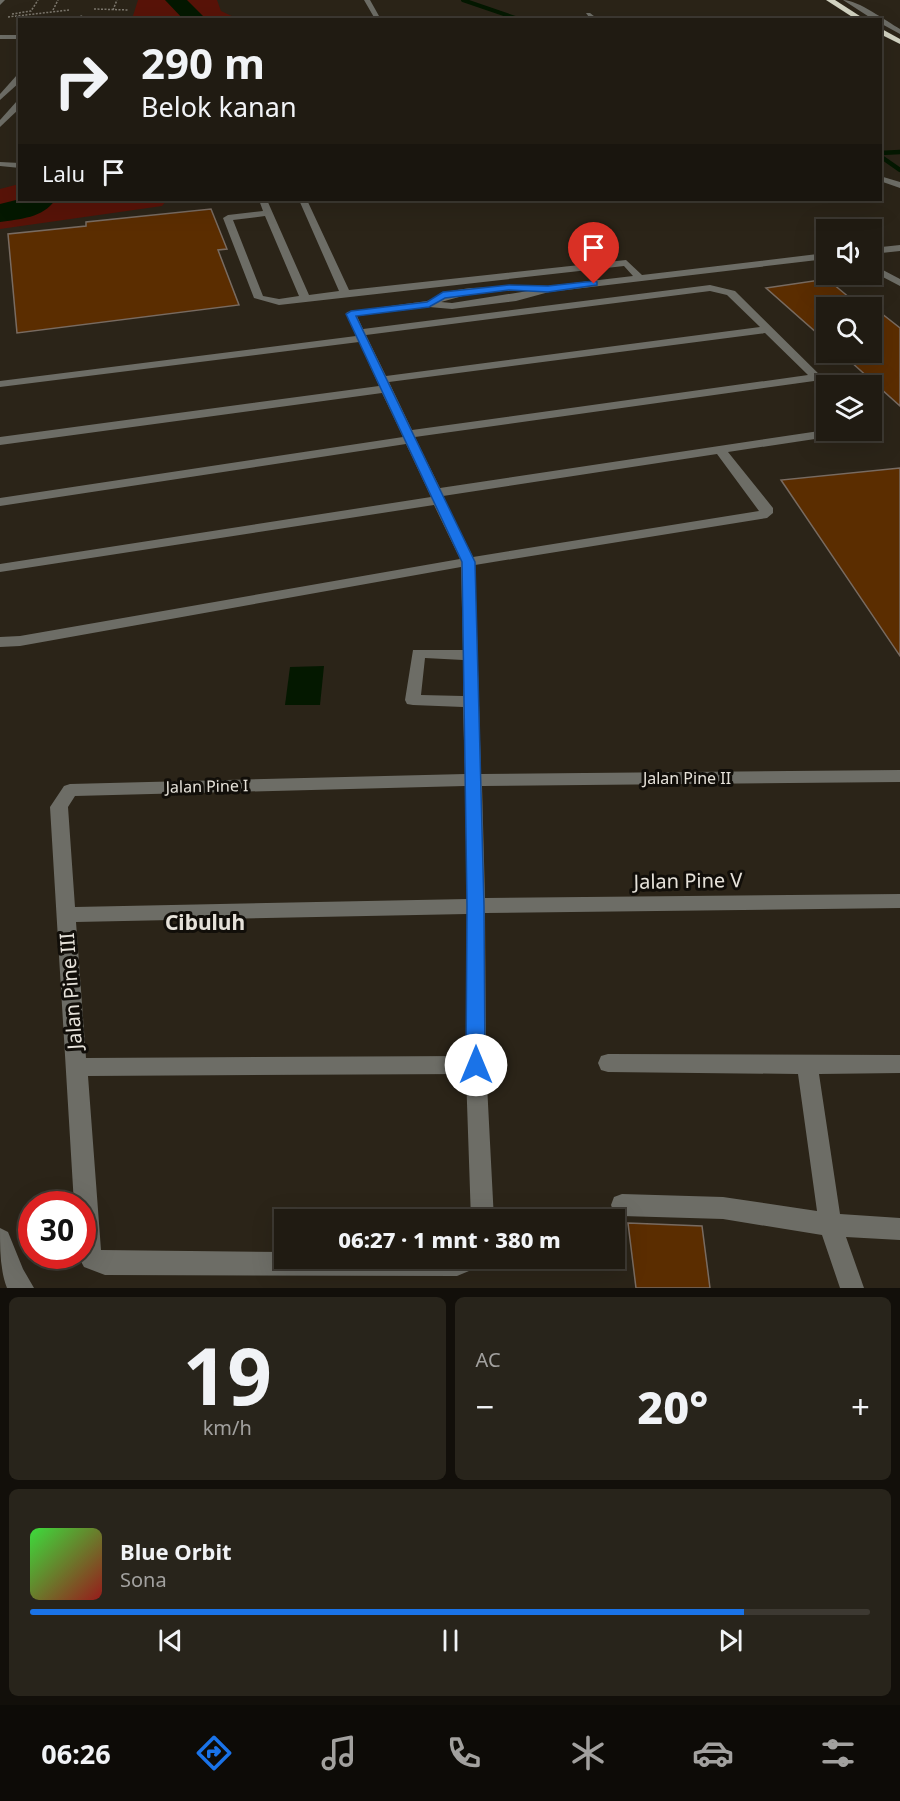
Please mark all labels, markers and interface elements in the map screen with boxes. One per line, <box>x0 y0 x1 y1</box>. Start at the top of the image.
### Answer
text: 290 m <box>141 34 265 91</box>
icon: right <box>42 42 120 120</box>
text: Belok kanan <box>141 88 297 125</box>
icon: arrive <box>97 156 130 189</box>
text: Lalu <box>42 158 85 188</box>
map controls <box>816 219 882 441</box>
button: sound <box>816 219 882 285</box>
pin <box>568 222 619 284</box>
icon: arrive <box>577 231 610 264</box>
button: search <box>816 297 882 363</box>
button: layers <box>816 375 882 441</box>
street label: Jalan Pine II <box>641 767 731 789</box>
street label: Jalan Pine I <box>163 774 249 798</box>
street label: Jalan Pine V <box>631 866 743 895</box>
district label: Cibuluh <box>165 908 245 936</box>
street label: Jalan Pine III <box>53 932 88 1052</box>
position arrow <box>444 1033 508 1097</box>
speed limit sign: 30 <box>18 1191 96 1269</box>
text: 06:27 · 1 mnt · 380 m <box>338 1224 561 1254</box>
text: 19 <box>183 1322 272 1428</box>
text: AC <box>476 1346 501 1373</box>
text: 20° <box>637 1376 708 1437</box>
text: − <box>476 1384 494 1429</box>
text: + <box>851 1384 870 1429</box>
text: km/h <box>203 1414 252 1441</box>
text: Blue Orbit <box>120 1536 232 1566</box>
text: Sona <box>120 1566 167 1593</box>
icon: previous <box>154 1624 187 1657</box>
icon: pause <box>434 1624 467 1657</box>
icon: next <box>714 1624 747 1657</box>
icon: directions <box>193 1732 235 1774</box>
icon: music <box>318 1732 360 1774</box>
icon: phone <box>443 1732 485 1774</box>
icon: climate <box>567 1732 609 1774</box>
icon: car <box>692 1732 734 1774</box>
icon: filters <box>817 1732 859 1774</box>
text: 06:26 <box>41 1735 111 1772</box>

